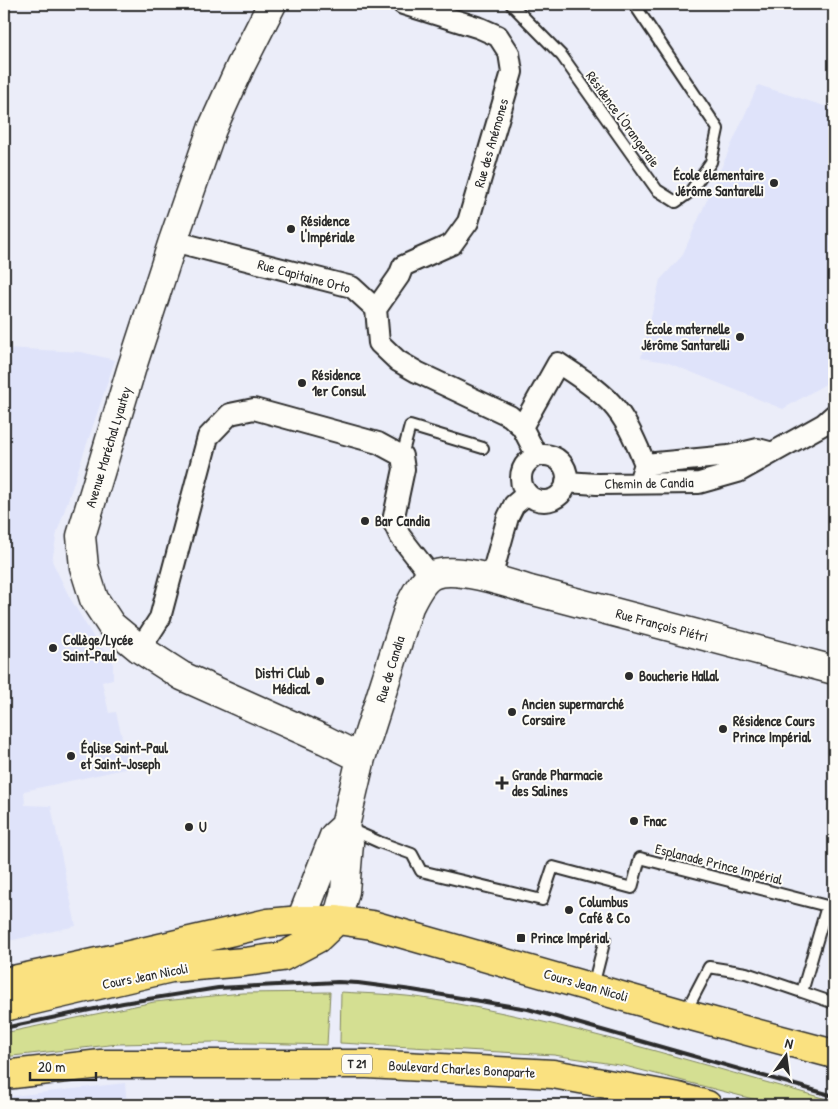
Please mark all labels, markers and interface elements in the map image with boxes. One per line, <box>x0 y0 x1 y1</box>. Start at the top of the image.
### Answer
street label: Résidence l'Orangeraie <box>581 67 665 172</box>
street label: Rue des Anémones <box>469 96 512 189</box>
place label: École élementaire Jérôme Santarelli <box>674 165 764 200</box>
marker: École élementaire Jérôme Santarelli <box>768 177 780 189</box>
place label: Résidence l'Impériale <box>301 211 355 248</box>
marker: Résidence l'Impériale <box>285 223 297 235</box>
street label: Rue Capitaine Orto <box>255 254 353 298</box>
place label: École maternelle Jérôme Santarelli <box>641 319 730 354</box>
marker: École maternelle Jérôme Santarelli <box>734 331 746 343</box>
place label: Résidence 1er Consul <box>312 365 366 400</box>
marker: Résidence 1er Consul <box>296 377 308 389</box>
street label: Avenue Maréchal Lyautey <box>80 384 136 510</box>
street label: Chemin de Candia <box>604 472 694 493</box>
place label: Bar Candia <box>375 511 430 530</box>
marker: Bar Candia <box>359 515 371 527</box>
street label: Rue François Piétri <box>614 603 710 646</box>
place label: Collège/Lycée Saint-Paul <box>63 630 134 665</box>
street label: Rue de Candia <box>370 633 409 704</box>
marker: Collège/Lycée Saint-Paul <box>47 642 59 654</box>
place label: Distri Club Médical <box>255 663 310 698</box>
place label: Boucherie Hallal <box>639 666 719 685</box>
marker: Boucherie Hallal <box>623 670 635 682</box>
marker: Distri Club Médical <box>314 675 326 687</box>
place label: Ancien supermarché Corsaire <box>522 694 625 729</box>
marker: Ancien supermarché Corsaire <box>506 706 518 718</box>
place label: Résidence Cours Prince Impérial <box>733 711 815 748</box>
marker: Résidence Cours Prince Impérial <box>717 723 729 735</box>
place label: Église Saint-Paul et Saint-Joseph <box>81 738 168 775</box>
marker: Église Saint-Paul et Saint-Joseph <box>65 750 77 762</box>
place label: Grande Pharmacie des Salines <box>512 765 603 800</box>
marker: Grande Pharmacie des Salines <box>496 777 508 789</box>
place label: Fnac <box>643 811 667 830</box>
marker: Fnac <box>628 815 640 827</box>
place label: U <box>199 817 207 836</box>
marker: U <box>183 821 195 833</box>
street label: Esplanade Prince Impérial <box>653 838 785 890</box>
place label: Columbus Café & Co <box>579 892 630 927</box>
marker: Columbus Café & Co <box>563 904 575 916</box>
place label: Prince Impérial <box>531 928 609 949</box>
marker: Prince Impérial <box>515 932 527 944</box>
street label: Cours Jean Nicoli <box>100 958 190 993</box>
street label: Cours Jean Nicoli <box>542 963 631 1006</box>
north arrow <box>760 1032 810 1082</box>
text: N <box>783 1033 796 1053</box>
scale bar <box>30 1049 96 1081</box>
road number: T 21 <box>342 1054 372 1074</box>
street label: Boulevard Charles Bonaparte <box>388 1055 536 1083</box>
text: 20 m <box>38 1056 65 1077</box>

